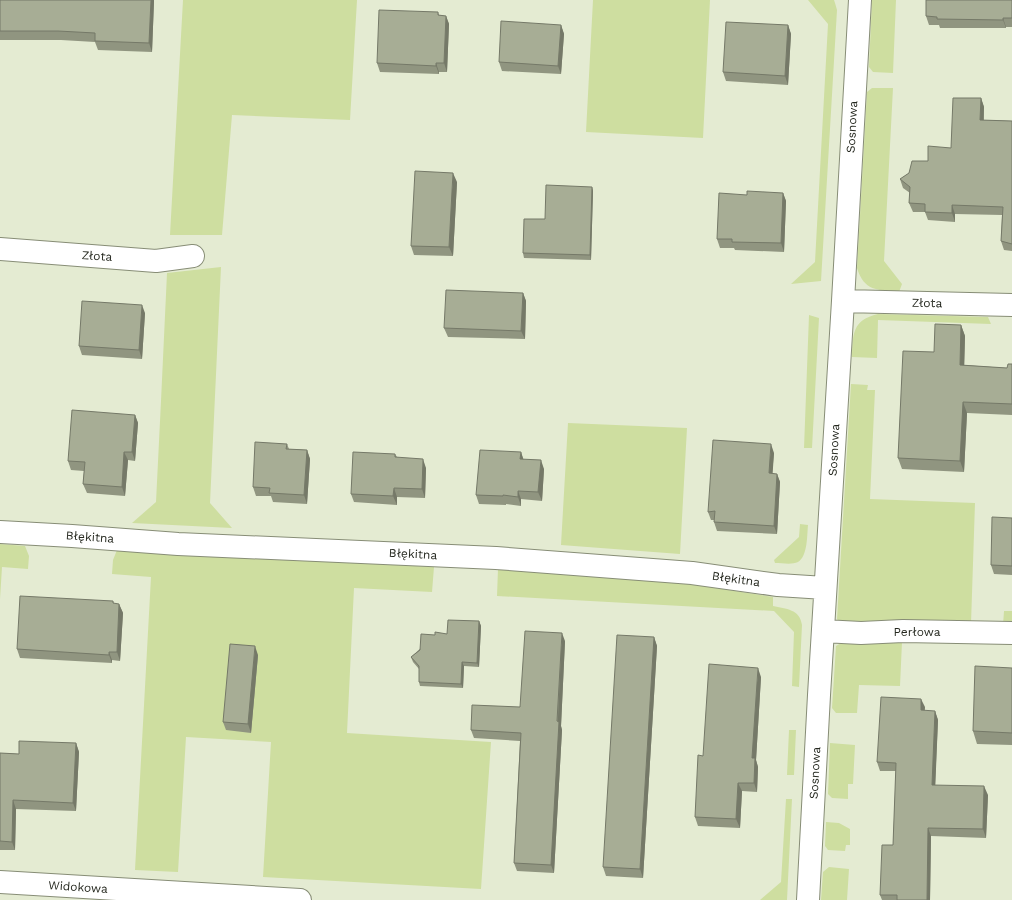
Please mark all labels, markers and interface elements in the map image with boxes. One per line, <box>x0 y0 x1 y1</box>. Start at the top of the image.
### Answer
street label: Sosnowa <box>844 100 860 154</box>
street label: Złota <box>81 248 113 264</box>
street label: Złota <box>912 296 943 310</box>
street label: Sosnowa <box>826 423 842 477</box>
street label: Błękitna <box>65 528 115 546</box>
street label: Błękitna <box>388 546 438 562</box>
street label: Błękitna <box>711 569 761 589</box>
street label: Perłowa <box>894 625 941 639</box>
street label: Sosnowa <box>807 746 823 800</box>
street label: Widokowa <box>48 878 108 896</box>

